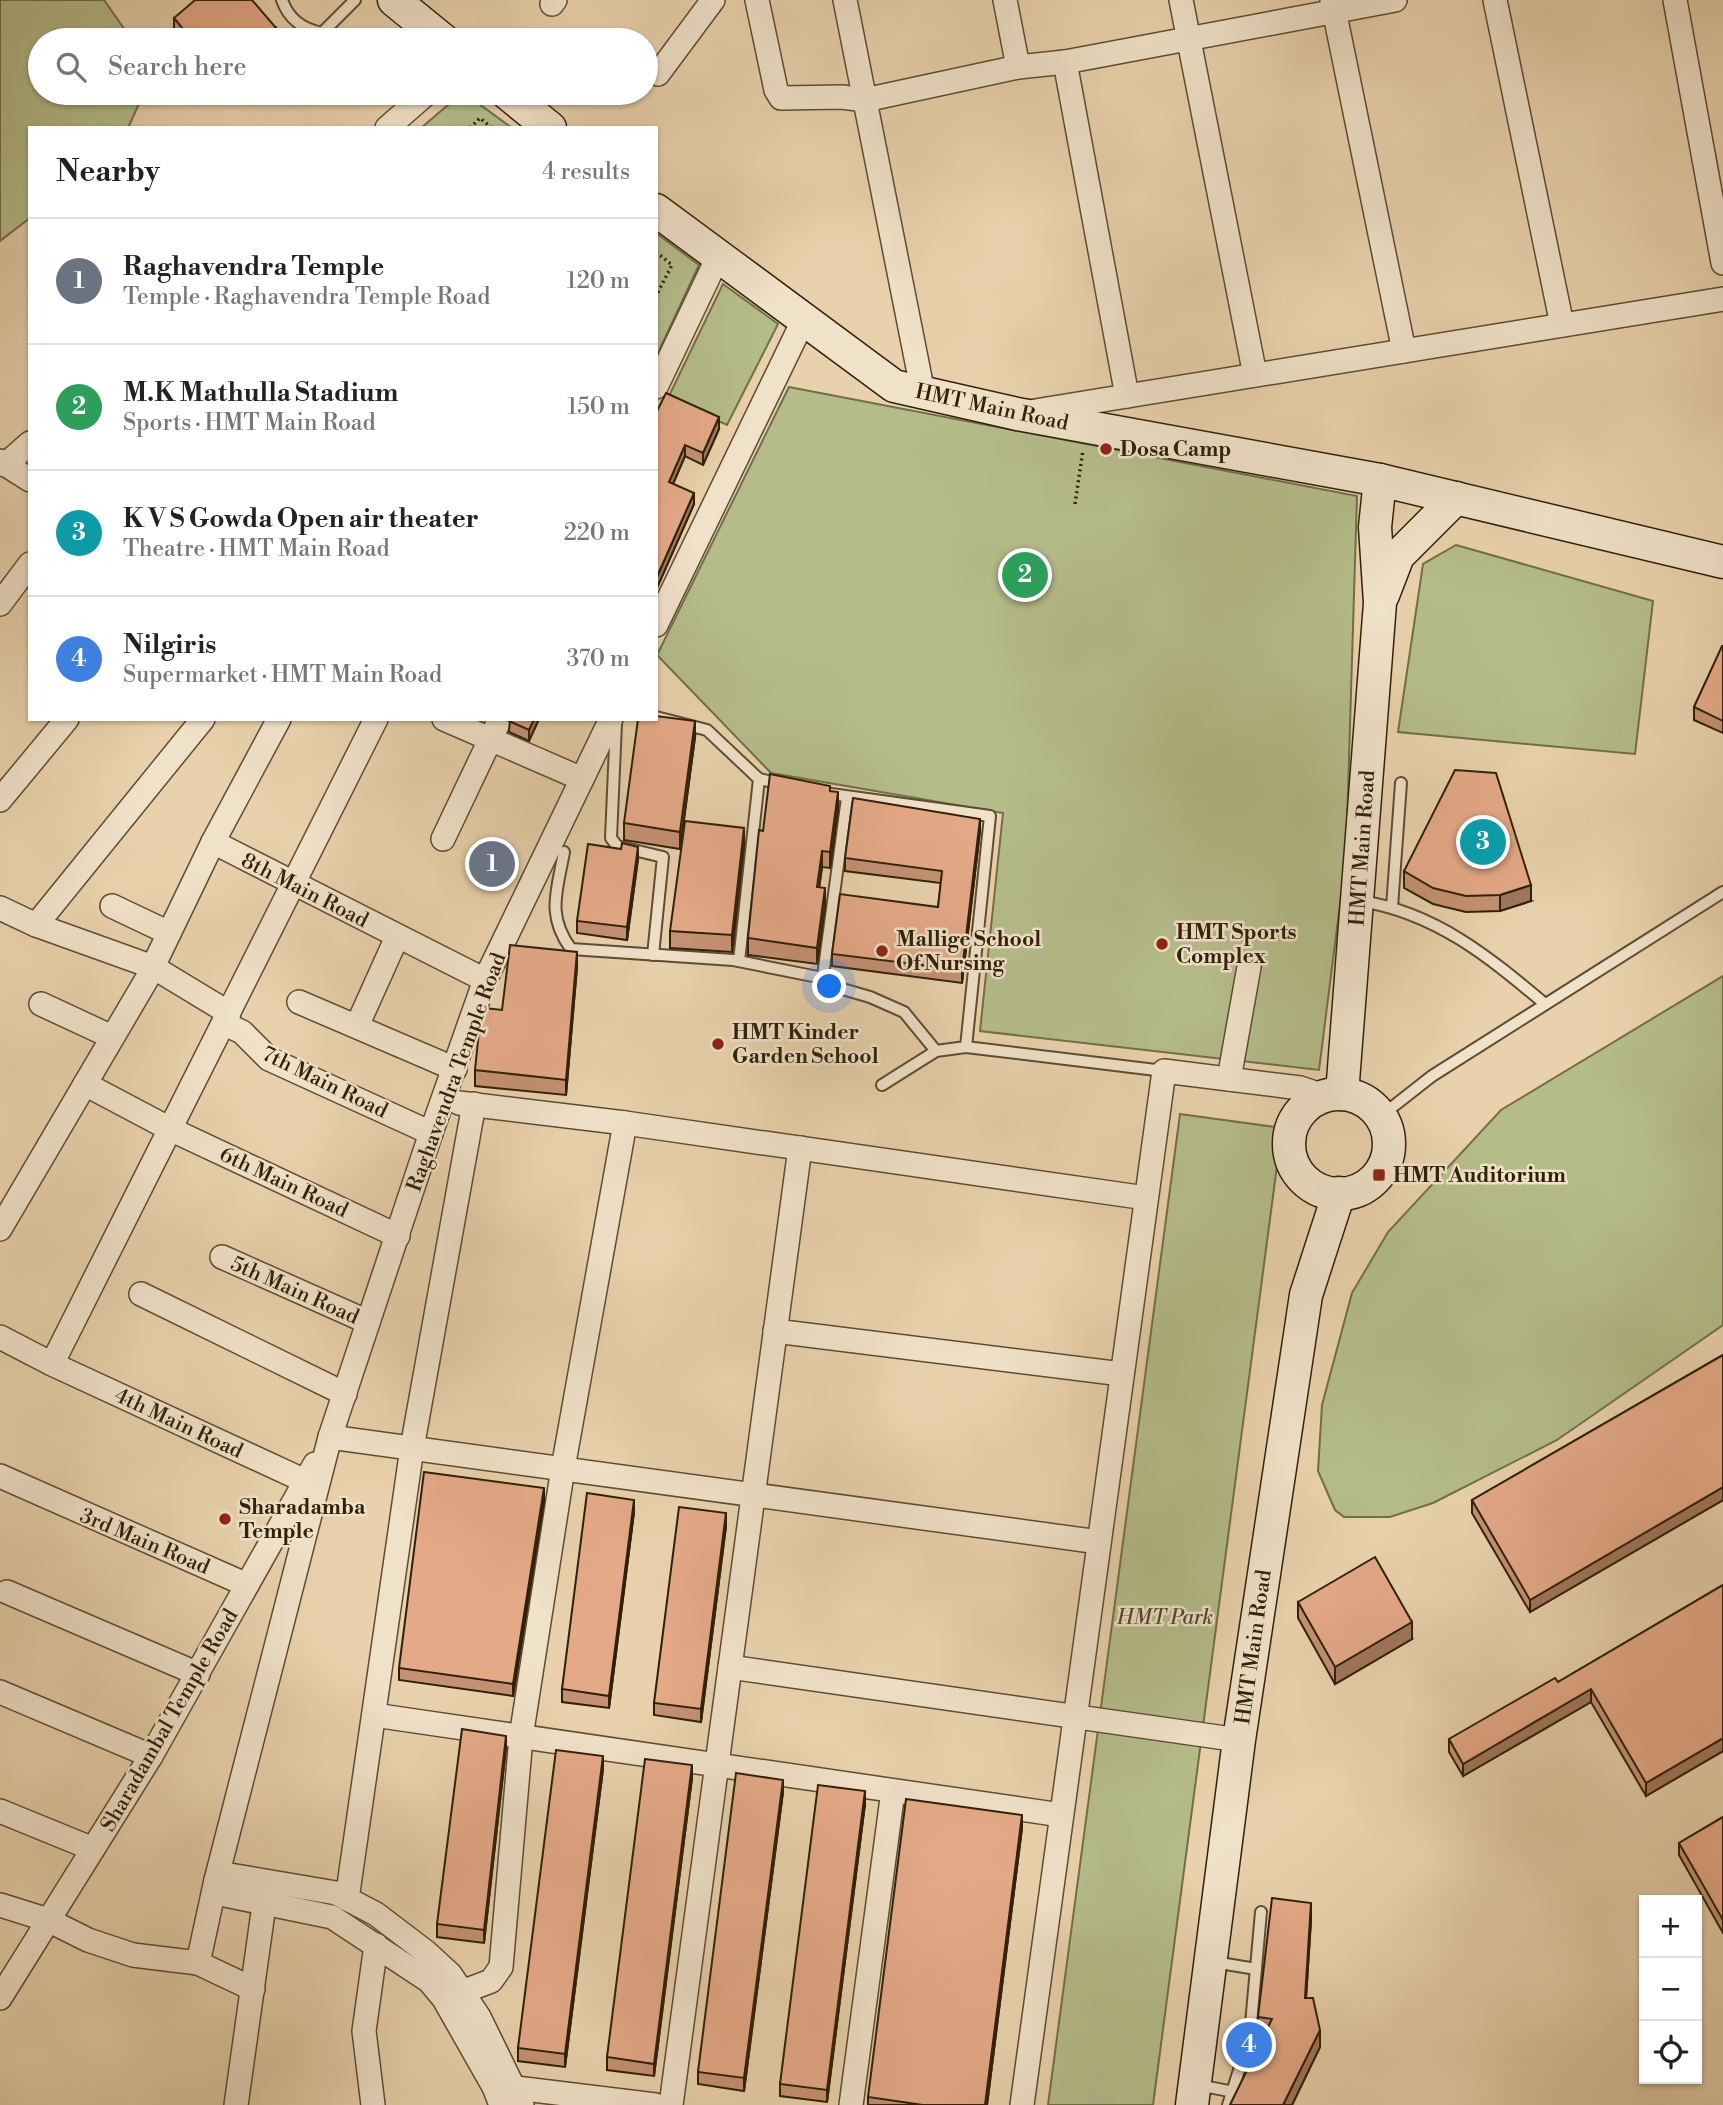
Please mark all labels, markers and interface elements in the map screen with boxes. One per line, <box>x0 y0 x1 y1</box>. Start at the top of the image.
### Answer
search box <box>28 28 658 105</box>
icon: search <box>52 48 90 86</box>
text: Search here <box>108 51 247 83</box>
text: Nearby <box>56 153 160 191</box>
text: 4 results <box>542 158 630 186</box>
text: Raghavendra Temple <box>123 251 384 283</box>
text: 1 <box>73 267 85 295</box>
text: 120 m <box>566 267 630 295</box>
text: Temple · Raghavendra Temple Road <box>123 283 490 311</box>
text: M.K Mathulla Stadium <box>123 377 398 409</box>
street label: HMT Main Road <box>913 379 1071 437</box>
text: 2 <box>72 393 86 421</box>
text: 150 m <box>567 393 630 421</box>
text: Sports · HMT Main Road <box>123 409 376 437</box>
place label: Dosa Camp <box>1120 437 1231 463</box>
marker: Dosa Camp <box>1098 441 1114 457</box>
text: K V S Gowda Open air theater <box>123 503 479 535</box>
text: 3 <box>72 519 86 547</box>
text: 220 m <box>564 519 630 547</box>
text: Theatre · HMT Main Road <box>123 535 390 563</box>
pin: 2 <box>1002 549 1048 601</box>
text: Nilgiris <box>123 629 216 661</box>
text: 4 <box>71 645 87 673</box>
text: 370 m <box>567 645 630 673</box>
text: Supermarket · HMT Main Road <box>123 661 442 689</box>
street label: HMT Main Road <box>1345 769 1381 927</box>
pin: 3 <box>1460 816 1506 868</box>
pin: 1 <box>469 838 515 890</box>
street label: 8th Main Road <box>237 848 372 934</box>
place label: HMT Sports Complex <box>1176 920 1297 970</box>
place label: Mallige School Of Nursing <box>896 927 1041 977</box>
marker: HMT Sports Complex <box>1154 936 1170 952</box>
marker: Mallige School Of Nursing <box>874 943 890 959</box>
street label: Raghavendra Temple Road <box>402 949 512 1195</box>
your location <box>812 969 846 1003</box>
place label: HMT Kinder Garden School <box>732 1020 879 1070</box>
marker: HMT Kinder Garden School <box>710 1036 726 1052</box>
street label: 7th Main Road <box>257 1041 392 1125</box>
street label: 6th Main Road <box>215 1142 352 1224</box>
place label: HMT Auditorium <box>1393 1163 1566 1189</box>
marker: HMT Auditorium <box>1371 1167 1387 1183</box>
street label: 5th Main Road <box>226 1251 363 1331</box>
street label: 4th Main Road <box>110 1383 247 1465</box>
place label: Sharadamba Temple <box>239 1495 366 1545</box>
street label: 3rd Main Road <box>76 1503 213 1581</box>
marker: Sharadamba Temple <box>217 1511 233 1527</box>
street label: HMT Main Road <box>1230 1568 1278 1726</box>
street label: Sharadambal Temple Road <box>95 1605 244 1836</box>
park label: HMT Park <box>1116 1605 1213 1631</box>
map controls <box>1639 1895 1702 2084</box>
button: + <box>1639 1895 1702 1958</box>
button: − <box>1639 1958 1702 2021</box>
pin: 4 <box>1226 2019 1272 2071</box>
button: locate <box>1639 2021 1702 2084</box>

